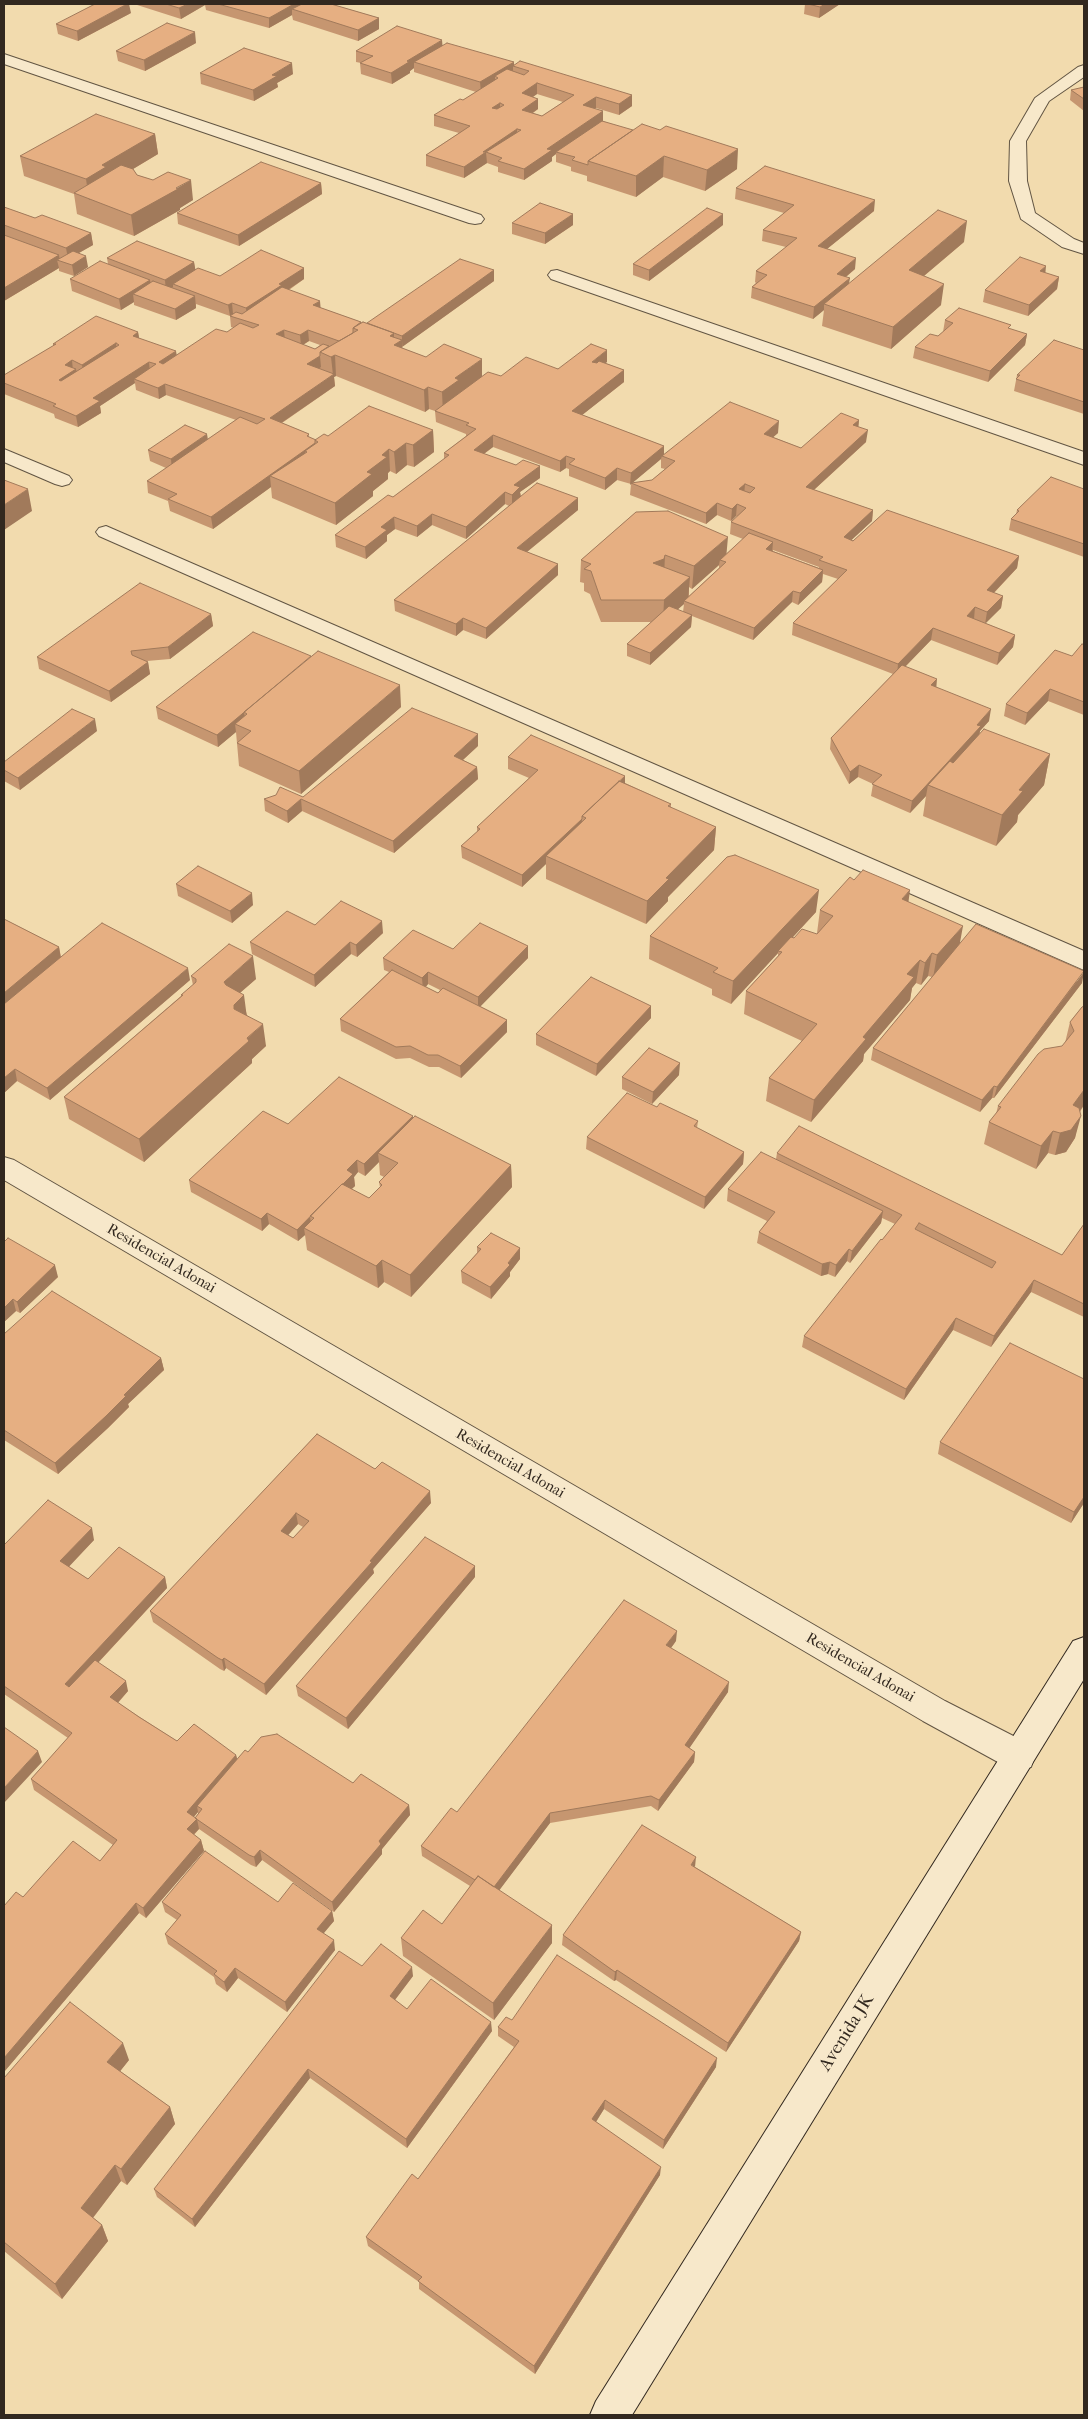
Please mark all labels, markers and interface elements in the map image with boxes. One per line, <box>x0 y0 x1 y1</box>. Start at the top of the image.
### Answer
street label: Residencial Adonai <box>103 1220 219 1298</box>
street label: Residencial Adonai <box>452 1425 568 1503</box>
street label: Residencial Adonai <box>802 1629 918 1707</box>
street label: Avenida JK <box>815 1991 879 2075</box>

